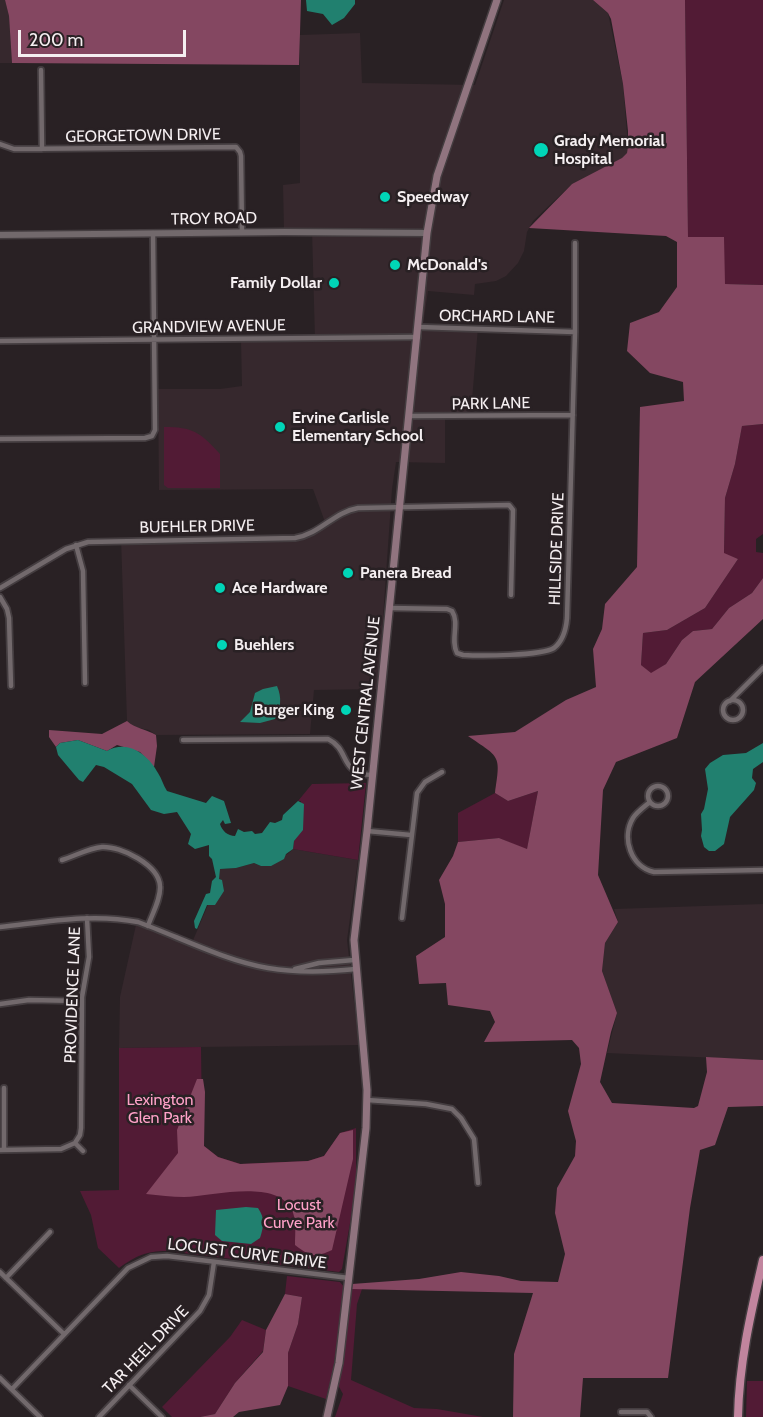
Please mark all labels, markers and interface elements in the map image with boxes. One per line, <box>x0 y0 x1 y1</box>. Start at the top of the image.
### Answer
scale bar <box>21 18 189 56</box>
text: 200 m <box>29 29 83 51</box>
street label: GEORGETOWN DRIVE <box>65 125 221 147</box>
place label: Grady Memorial Hospital <box>554 131 665 169</box>
marker: Grady Memorial Hospital <box>532 141 550 159</box>
place label: Speedway <box>397 187 469 207</box>
marker: Speedway <box>378 190 392 204</box>
street label: TROY ROAD <box>171 209 257 229</box>
place label: McDonald's <box>407 255 487 275</box>
marker: McDonald's <box>388 258 402 272</box>
place label: Family Dollar <box>230 273 322 293</box>
marker: Family Dollar <box>327 276 341 290</box>
street label: ORCHARD LANE <box>439 306 555 328</box>
street label: GRANDVIEW AVENUE <box>132 316 286 338</box>
street label: PARK LANE <box>452 394 530 414</box>
place label: Ervine Carlisle Elementary School <box>292 408 423 446</box>
marker: Ervine Carlisle Elementary School <box>273 420 287 434</box>
street label: HILLSIDE DRIVE <box>545 492 569 606</box>
street label: BUEHLER DRIVE <box>139 516 255 538</box>
place label: Panera Bread <box>360 563 452 583</box>
marker: Panera Bread <box>341 566 355 580</box>
place label: Ace Hardware <box>232 578 328 598</box>
marker: Ace Hardware <box>213 581 227 595</box>
street label: WEST CENTRAL AVENUE <box>347 615 385 791</box>
place label: Buehlers <box>234 635 294 655</box>
marker: Buehlers <box>215 638 229 652</box>
place label: Burger King <box>254 700 334 720</box>
marker: Burger King <box>339 703 353 717</box>
street label: PROVIDENCE LANE <box>61 926 85 1064</box>
park label: Lexington Glen Park <box>127 1090 193 1128</box>
park label: Locust Curve Park <box>263 1195 335 1233</box>
street label: LOCUST CURVE DRIVE <box>166 1235 328 1273</box>
street label: TAR HEEL DRIVE <box>99 1302 193 1398</box>

